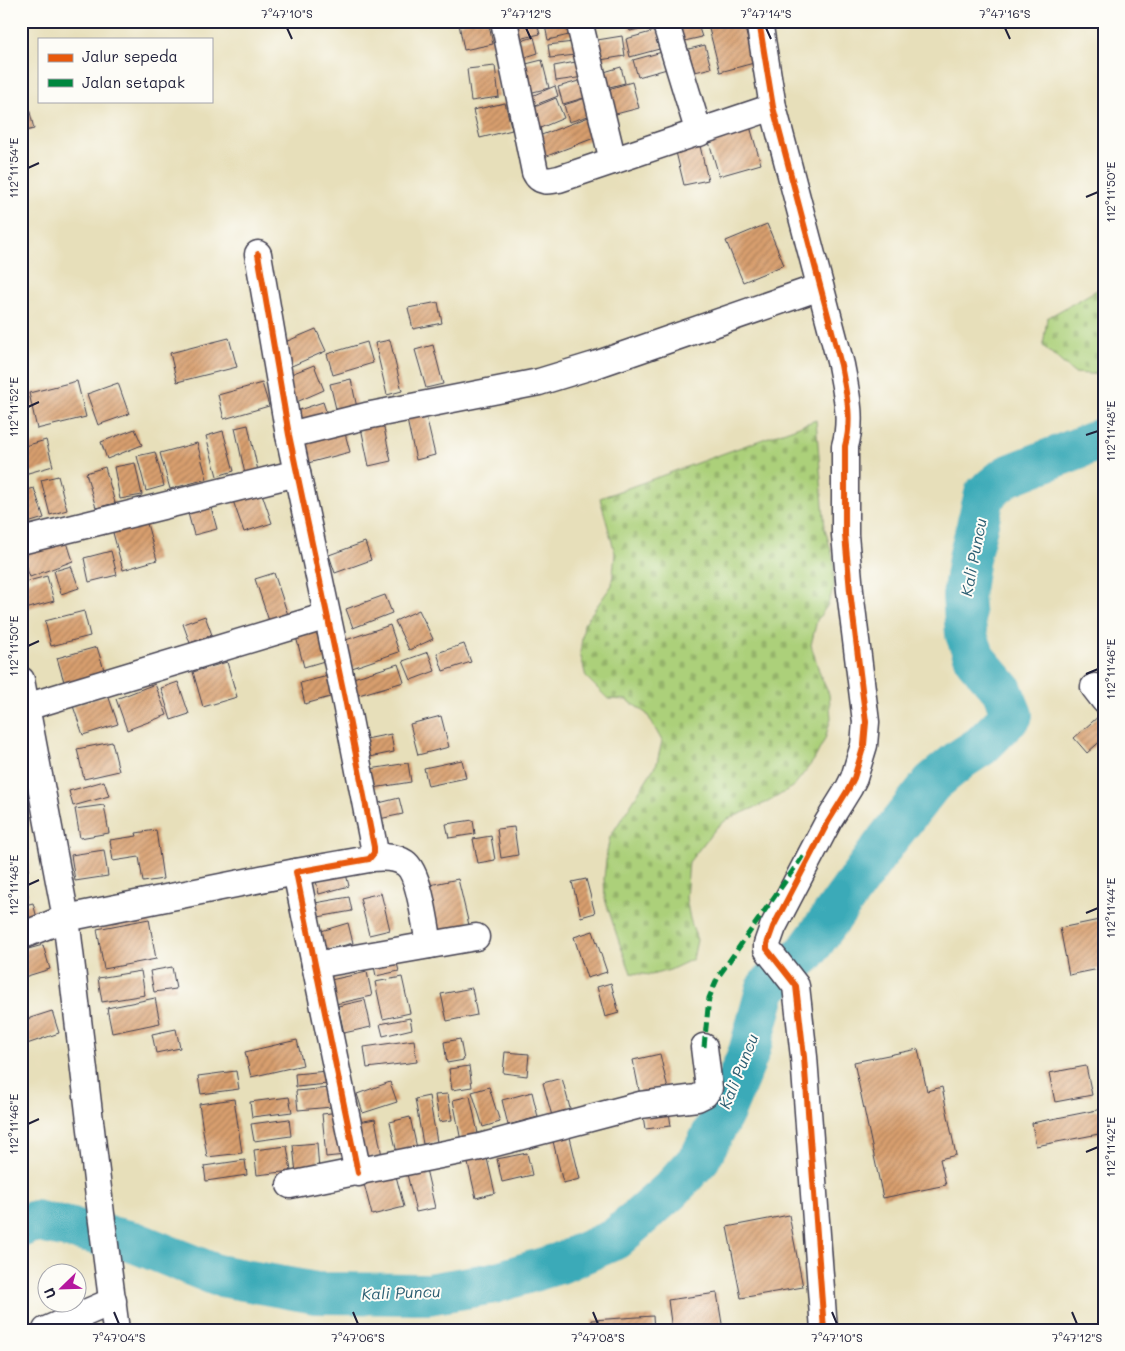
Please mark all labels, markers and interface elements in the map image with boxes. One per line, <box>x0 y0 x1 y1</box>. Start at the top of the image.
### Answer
text: 7°47'10"S <box>261 5 313 21</box>
text: 7°47'12"S <box>501 5 552 21</box>
text: 7°47'14"S <box>740 5 792 21</box>
text: 7°47'16"S <box>979 5 1031 21</box>
legend <box>38 38 212 102</box>
text: Jalur sepeda <box>82 46 178 66</box>
text: Jalan setapak <box>82 72 185 92</box>
text: 112°11'54"E <box>5 138 21 198</box>
text: 112°11'50"E <box>1102 161 1118 222</box>
text: 112°11'52"E <box>5 377 21 437</box>
text: 112°11'48"E <box>1102 400 1118 461</box>
water label: Kali Puncu <box>955 516 991 598</box>
text: 112°11'50"E <box>5 615 21 676</box>
text: 112°11'46"E <box>1102 638 1118 699</box>
text: 112°11'48"E <box>5 854 21 915</box>
text: 112°11'44"E <box>1102 878 1118 938</box>
water label: Kali Puncu <box>713 1030 763 1112</box>
text: 112°11'46"E <box>5 1093 21 1154</box>
text: 112°11'42"E <box>1102 1117 1118 1177</box>
north arrow <box>38 1264 88 1314</box>
water label: Kali Puncu <box>361 1280 441 1304</box>
text: U <box>39 1285 60 1302</box>
text: 7°47'04"S <box>92 1329 146 1345</box>
text: 7°47'06"S <box>331 1329 385 1345</box>
text: 7°47'08"S <box>571 1329 625 1345</box>
text: 7°47'10"S <box>811 1329 863 1345</box>
text: 7°47'12"S <box>1052 1329 1103 1345</box>

